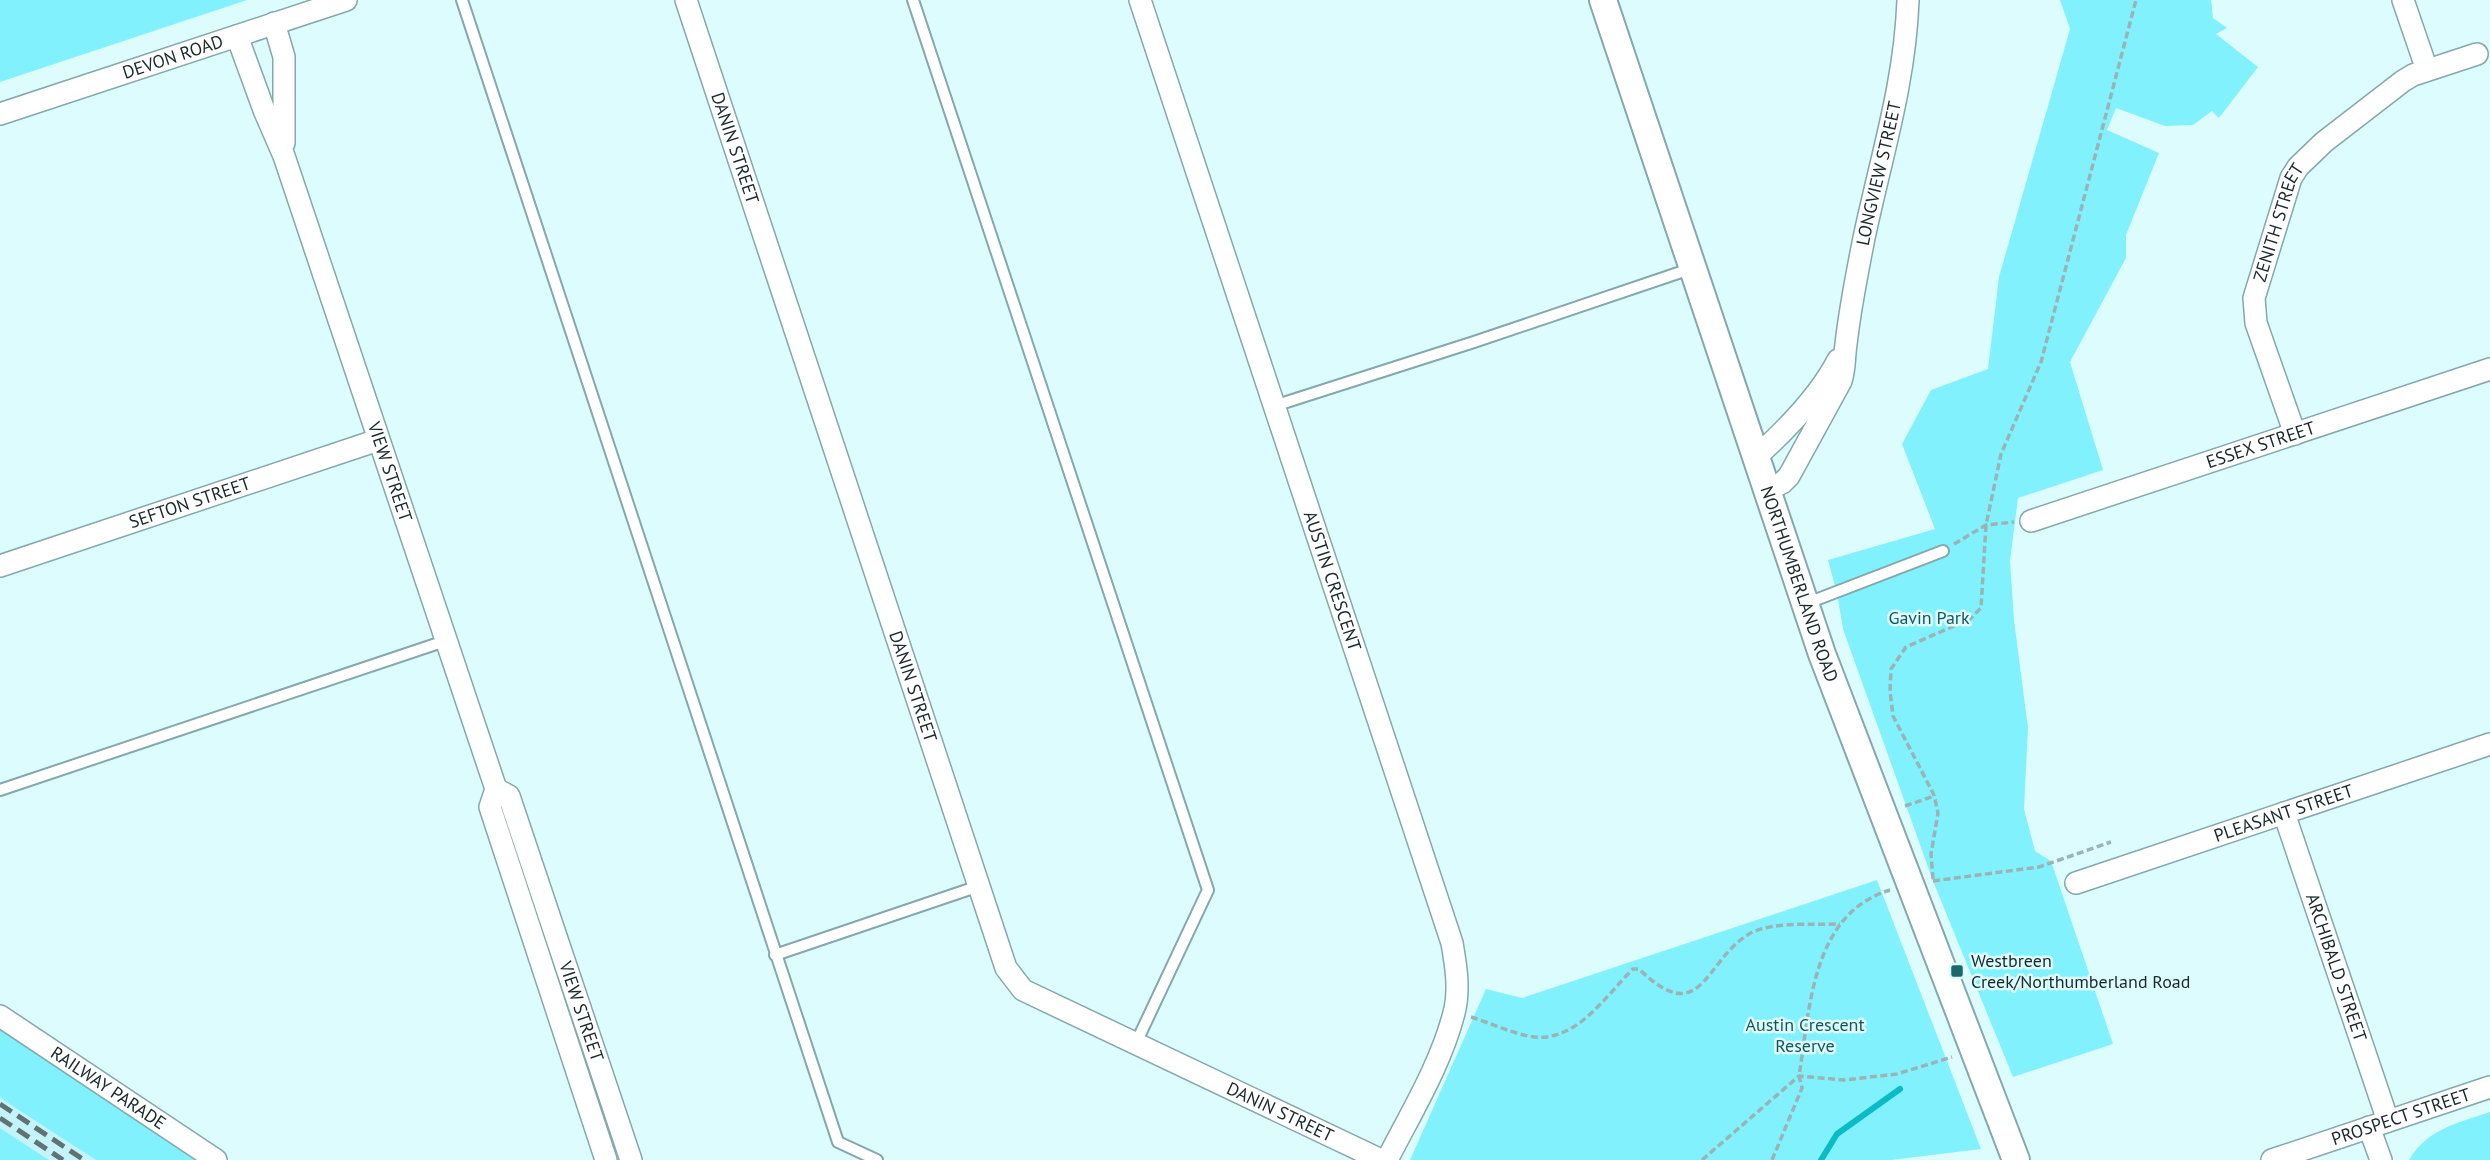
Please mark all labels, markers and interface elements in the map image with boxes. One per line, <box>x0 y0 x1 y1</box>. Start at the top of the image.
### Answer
street label: DEVON ROAD <box>119 29 226 84</box>
street label: DANIN STREET <box>706 89 765 207</box>
street label: LONGVIEW STREET <box>1851 99 1906 247</box>
street label: ZENITH STREET <box>2248 159 2309 284</box>
street label: ESSEX STREET <box>2203 416 2318 473</box>
street label: VIEW STREET <box>363 418 418 525</box>
street label: SEFTON STREET <box>126 471 253 533</box>
street label: NORTHUMBERLAND ROAD <box>1755 483 1844 685</box>
street label: AUSTIN CRESCENT <box>1299 508 1367 654</box>
park label: Gavin Park <box>1888 606 1970 629</box>
street label: DANIN STREET <box>884 628 942 745</box>
street label: PLEASANT STREET <box>2211 779 2356 847</box>
street label: ARCHIBALD STREET <box>2301 890 2372 1044</box>
place label: Westbreen Creek/Northumberland Road <box>1971 949 2190 993</box>
street label: VIEW STREET <box>554 957 609 1064</box>
marker: Westbreen Creek/Northumberland Road <box>1949 963 1965 979</box>
park label: Austin Crescent Reserve <box>1746 1013 1865 1057</box>
street label: RAILWAY PARADE <box>46 1041 171 1134</box>
street label: DANIN STREET <box>1223 1076 1338 1147</box>
street label: PROSPECT STREET <box>2328 1082 2473 1150</box>

